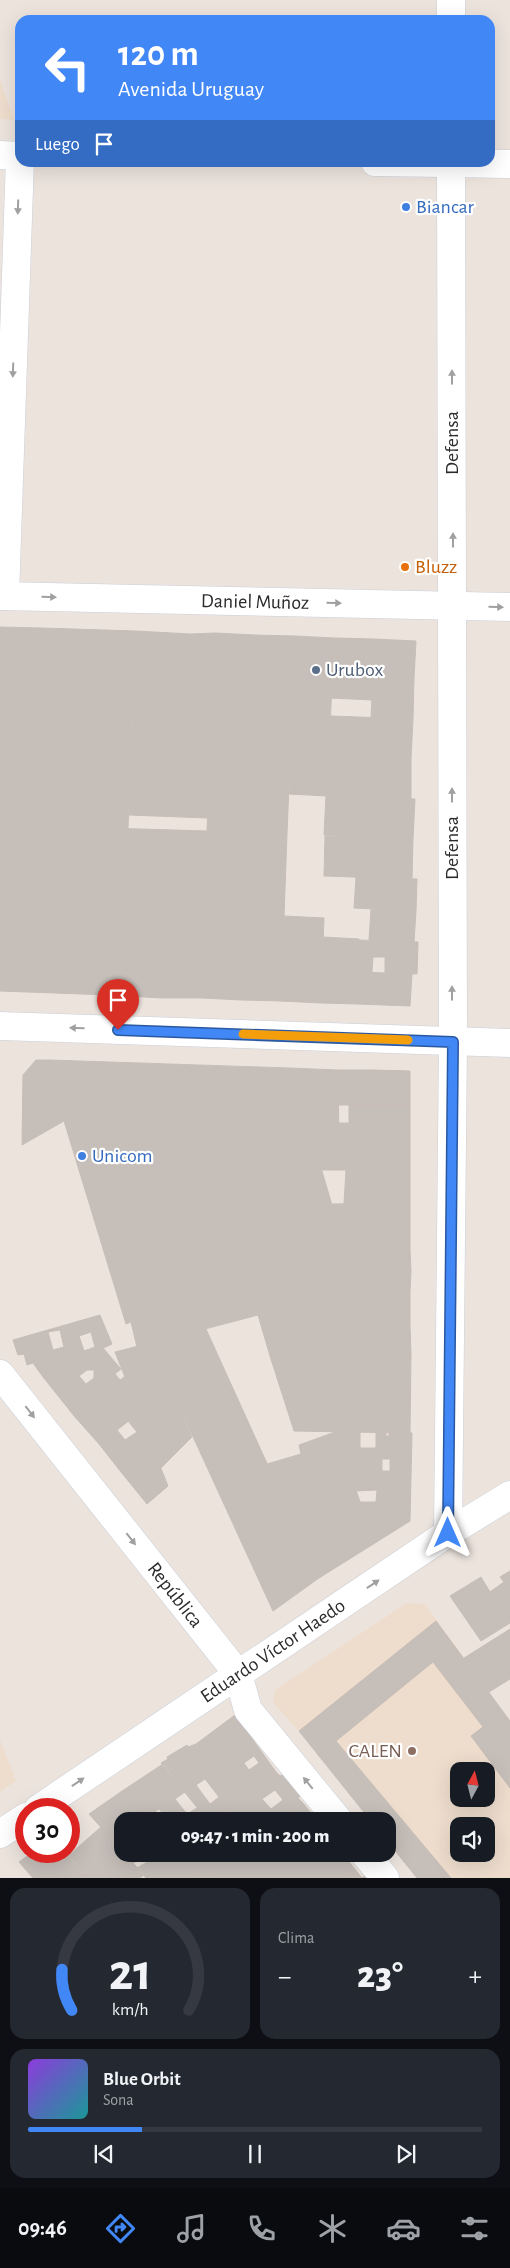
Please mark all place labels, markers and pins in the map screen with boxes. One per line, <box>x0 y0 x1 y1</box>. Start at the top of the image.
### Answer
place label: Biancar <box>416 197 474 217</box>
marker: Biancar <box>400 201 412 213</box>
place label: Bluzz <box>415 557 457 577</box>
marker: Bluzz <box>399 561 411 573</box>
place label: Urubox <box>326 660 384 680</box>
marker: Urubox <box>310 664 322 676</box>
pin <box>97 979 139 1030</box>
place label: Unicom <box>92 1146 153 1166</box>
marker: Unicom <box>76 1150 88 1162</box>
place label: CALEN <box>348 1741 402 1761</box>
marker: CALEN <box>406 1745 418 1757</box>

